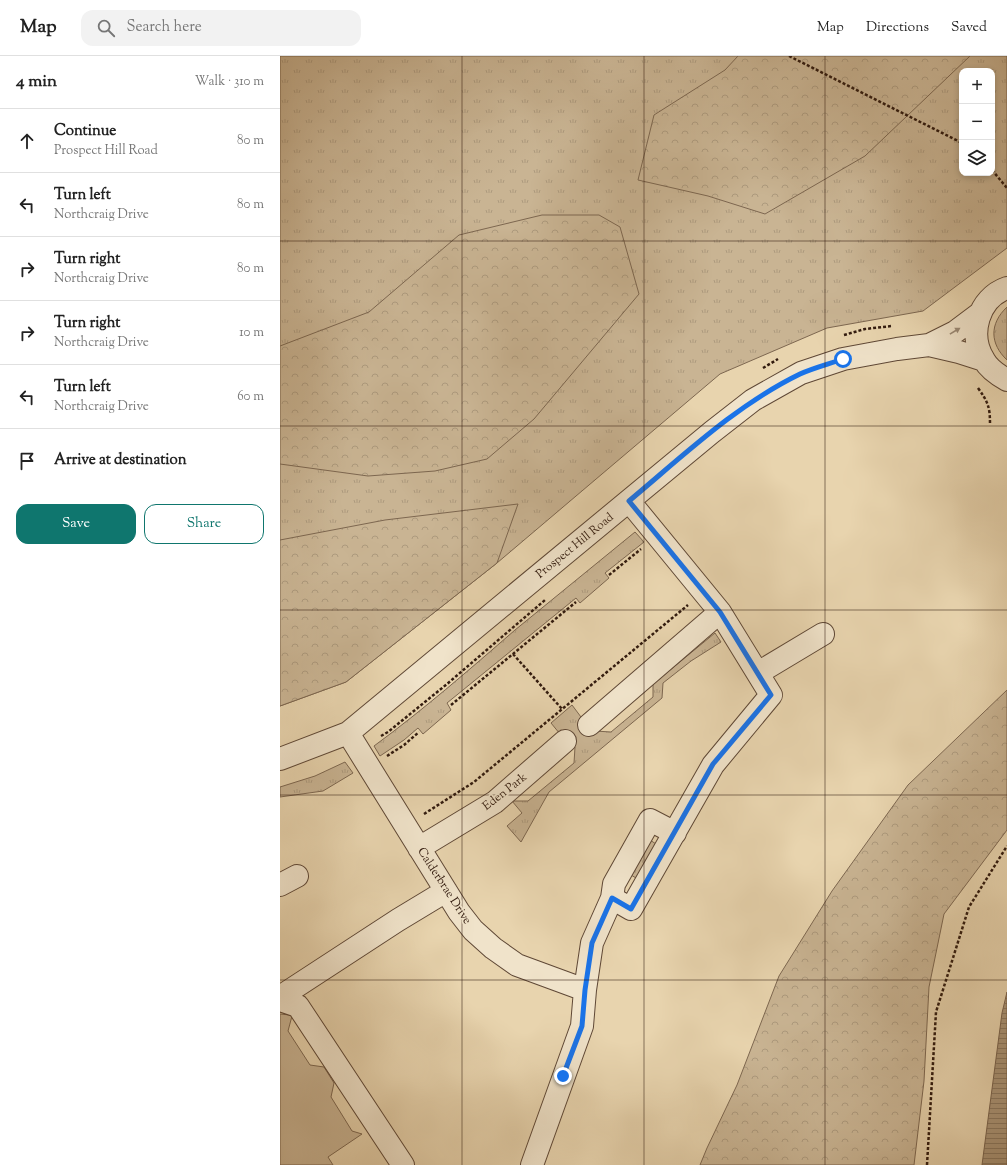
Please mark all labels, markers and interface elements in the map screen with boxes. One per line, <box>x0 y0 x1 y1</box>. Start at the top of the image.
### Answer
search box <box>81 10 361 46</box>
text: Map <box>20 14 57 41</box>
icon: search <box>95 17 117 39</box>
text: Search here <box>127 17 202 38</box>
text: Map <box>817 18 844 38</box>
text: Directions <box>866 18 929 38</box>
text: Saved <box>951 18 987 38</box>
map controls <box>959 68 995 176</box>
button: + <box>959 68 995 104</box>
text: 4 min <box>16 70 57 94</box>
text: Walk · 310 m <box>195 73 264 91</box>
button: − <box>959 104 995 140</box>
text: Continue <box>54 121 116 142</box>
icon: ahead <box>16 130 38 152</box>
text: 80 m <box>237 132 264 150</box>
button: layers <box>959 140 995 176</box>
text: Prospect Hill Road <box>54 142 158 160</box>
text: Turn left <box>54 185 111 206</box>
icon: left <box>16 194 38 216</box>
text: 80 m <box>237 196 264 214</box>
text: Northcraig Drive <box>54 206 149 224</box>
text: Turn right <box>54 249 120 270</box>
icon: right <box>16 258 38 280</box>
text: 80 m <box>237 260 264 278</box>
text: Northcraig Drive <box>54 270 149 288</box>
text: Turn right <box>54 313 120 334</box>
icon: right <box>16 322 38 344</box>
text: 10 m <box>239 324 264 342</box>
one-way arrow <box>949 328 961 335</box>
text: Northcraig Drive <box>54 334 149 352</box>
route start <box>834 350 852 368</box>
text: Turn left <box>54 377 111 398</box>
icon: left <box>16 386 38 408</box>
text: 60 m <box>237 388 264 406</box>
text: Northcraig Drive <box>54 398 149 416</box>
icon: arrive <box>16 450 38 472</box>
text: Arrive at destination <box>54 450 187 471</box>
button: Save <box>16 504 136 544</box>
button: Share <box>144 504 264 544</box>
street label: Prospect Hill Road <box>532 509 618 583</box>
street label: Eden Park <box>479 769 531 815</box>
street label: Calderbrae Drive <box>412 844 476 928</box>
route end <box>554 1067 572 1085</box>

